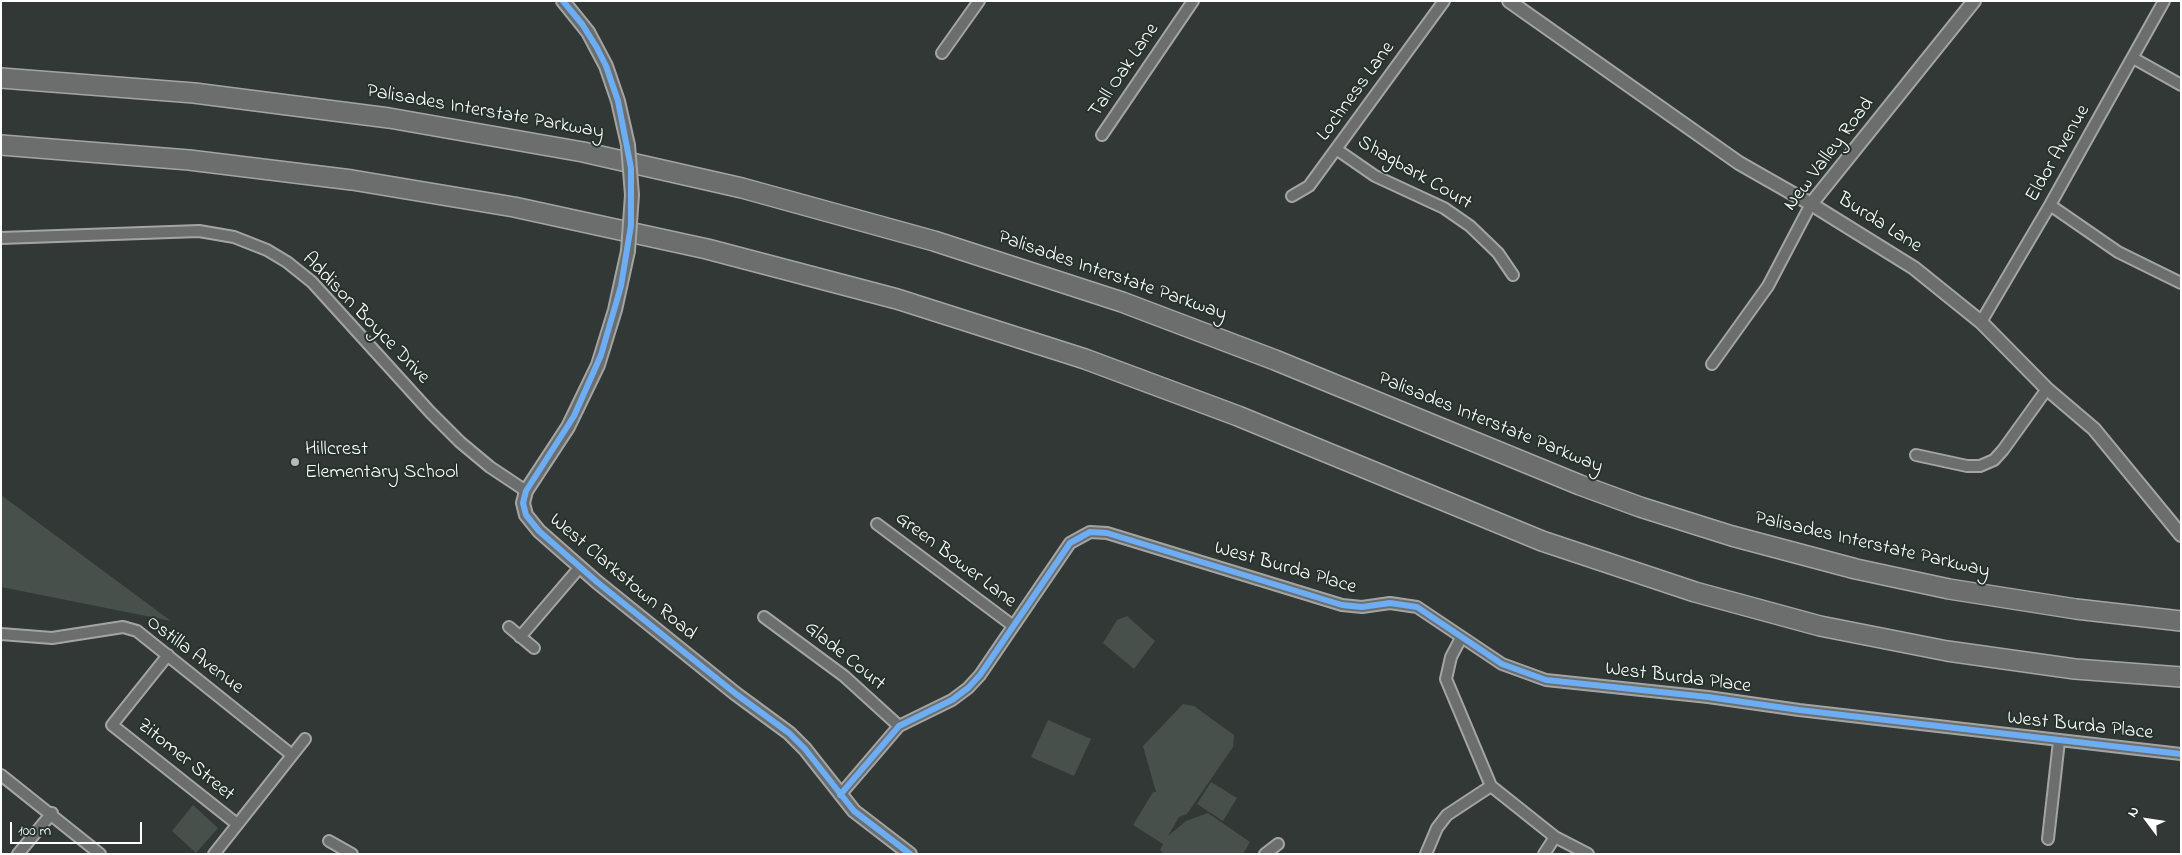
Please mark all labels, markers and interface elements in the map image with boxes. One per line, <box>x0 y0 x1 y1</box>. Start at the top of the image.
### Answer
street label: Tall Oak Lane <box>1085 19 1165 123</box>
street label: Lochness Lane <box>1313 37 1401 147</box>
street label: Palisades Interstate Parkway <box>364 80 606 146</box>
street label: New Valley Road <box>1779 93 1881 217</box>
street label: Eldor Avenue <box>2022 101 2096 207</box>
street label: Shagbark Court <box>1352 132 1476 216</box>
street label: Burda Lane <box>1832 189 1926 259</box>
street label: Palisades Interstate Parkway <box>994 227 1230 327</box>
street label: Addison Boyce Drive <box>296 248 434 390</box>
street label: Palisades Interstate Parkway <box>1374 368 1606 480</box>
place label: Hillcrest Elementary School <box>305 439 458 486</box>
marker: Hillcrest Elementary School <box>289 456 301 468</box>
street label: Palisades Interstate Parkway <box>1752 507 1992 585</box>
street label: Green Bower Lane <box>890 508 1020 614</box>
street label: West Clarkstown Road <box>543 509 701 647</box>
street label: West Burda Place <box>1211 537 1359 601</box>
street label: Ostilla Avenue <box>140 612 248 700</box>
street label: Glade Court <box>799 617 889 697</box>
street label: West Burda Place <box>1604 658 1752 700</box>
street label: West Burda Place <box>2006 707 2154 747</box>
street label: Zitomer Street <box>132 714 238 808</box>
north arrow <box>2122 795 2172 845</box>
text: N <box>2122 803 2145 821</box>
scale bar <box>12 812 145 844</box>
text: 100 m <box>18 820 51 842</box>

